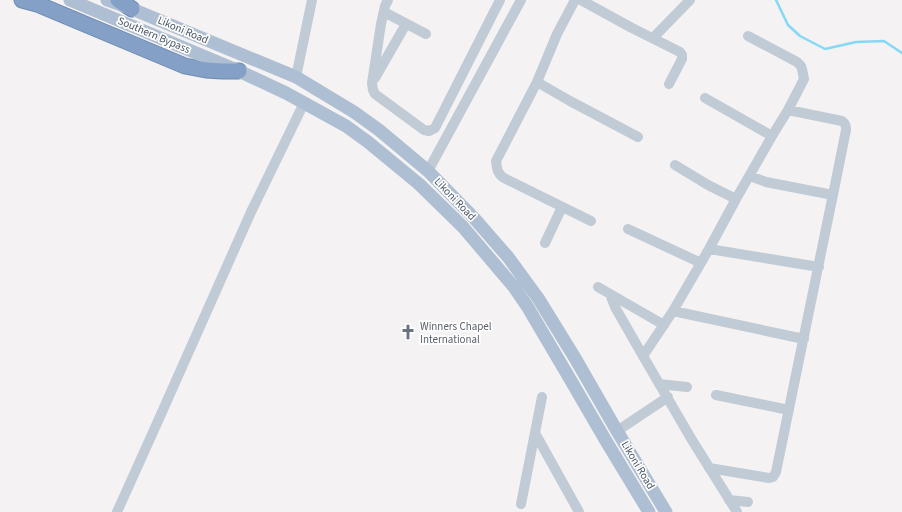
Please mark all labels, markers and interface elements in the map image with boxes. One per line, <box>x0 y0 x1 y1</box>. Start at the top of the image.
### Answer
street label: Southern Bypass <box>116 13 193 57</box>
street label: Likoni Road <box>155 13 211 47</box>
street label: Likoni Road <box>431 174 479 224</box>
place label: Winners Chapel International <box>420 319 492 347</box>
church icon: Winners Chapel International <box>399 323 417 341</box>
street label: Likoni Road <box>618 438 658 492</box>

